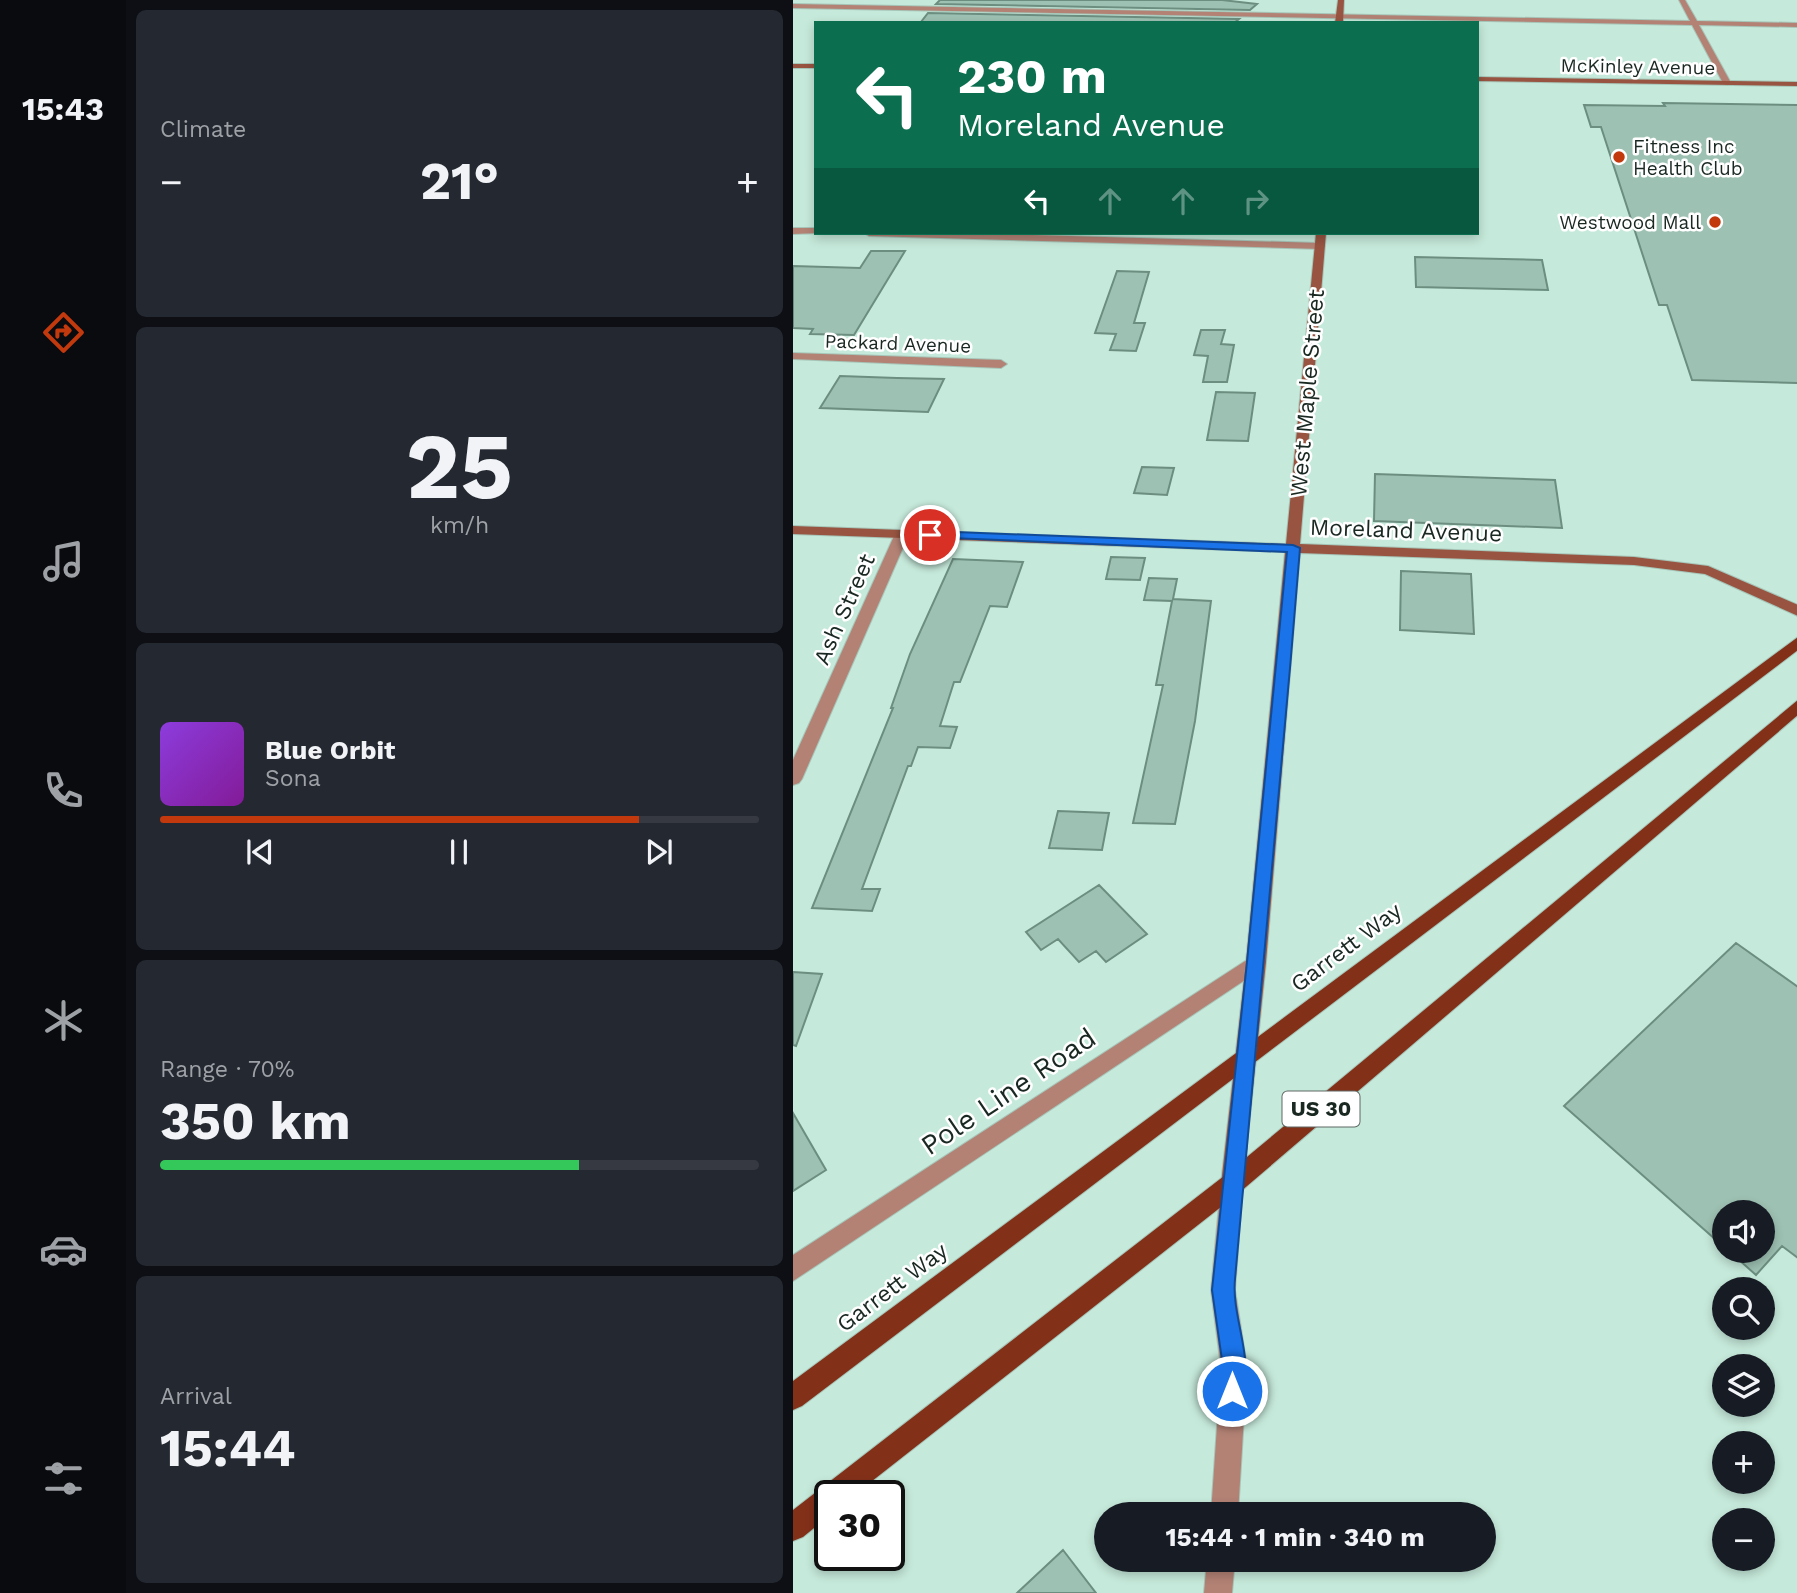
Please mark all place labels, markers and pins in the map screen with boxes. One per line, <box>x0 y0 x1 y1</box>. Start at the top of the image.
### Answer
place label: Fitness Inc Health Club <box>1633 135 1743 180</box>
marker: Fitness Inc Health Club <box>1611 149 1627 165</box>
place label: Westwood Mall <box>1559 211 1701 234</box>
marker: Westwood Mall <box>1707 214 1723 230</box>
pin <box>900 505 960 565</box>

